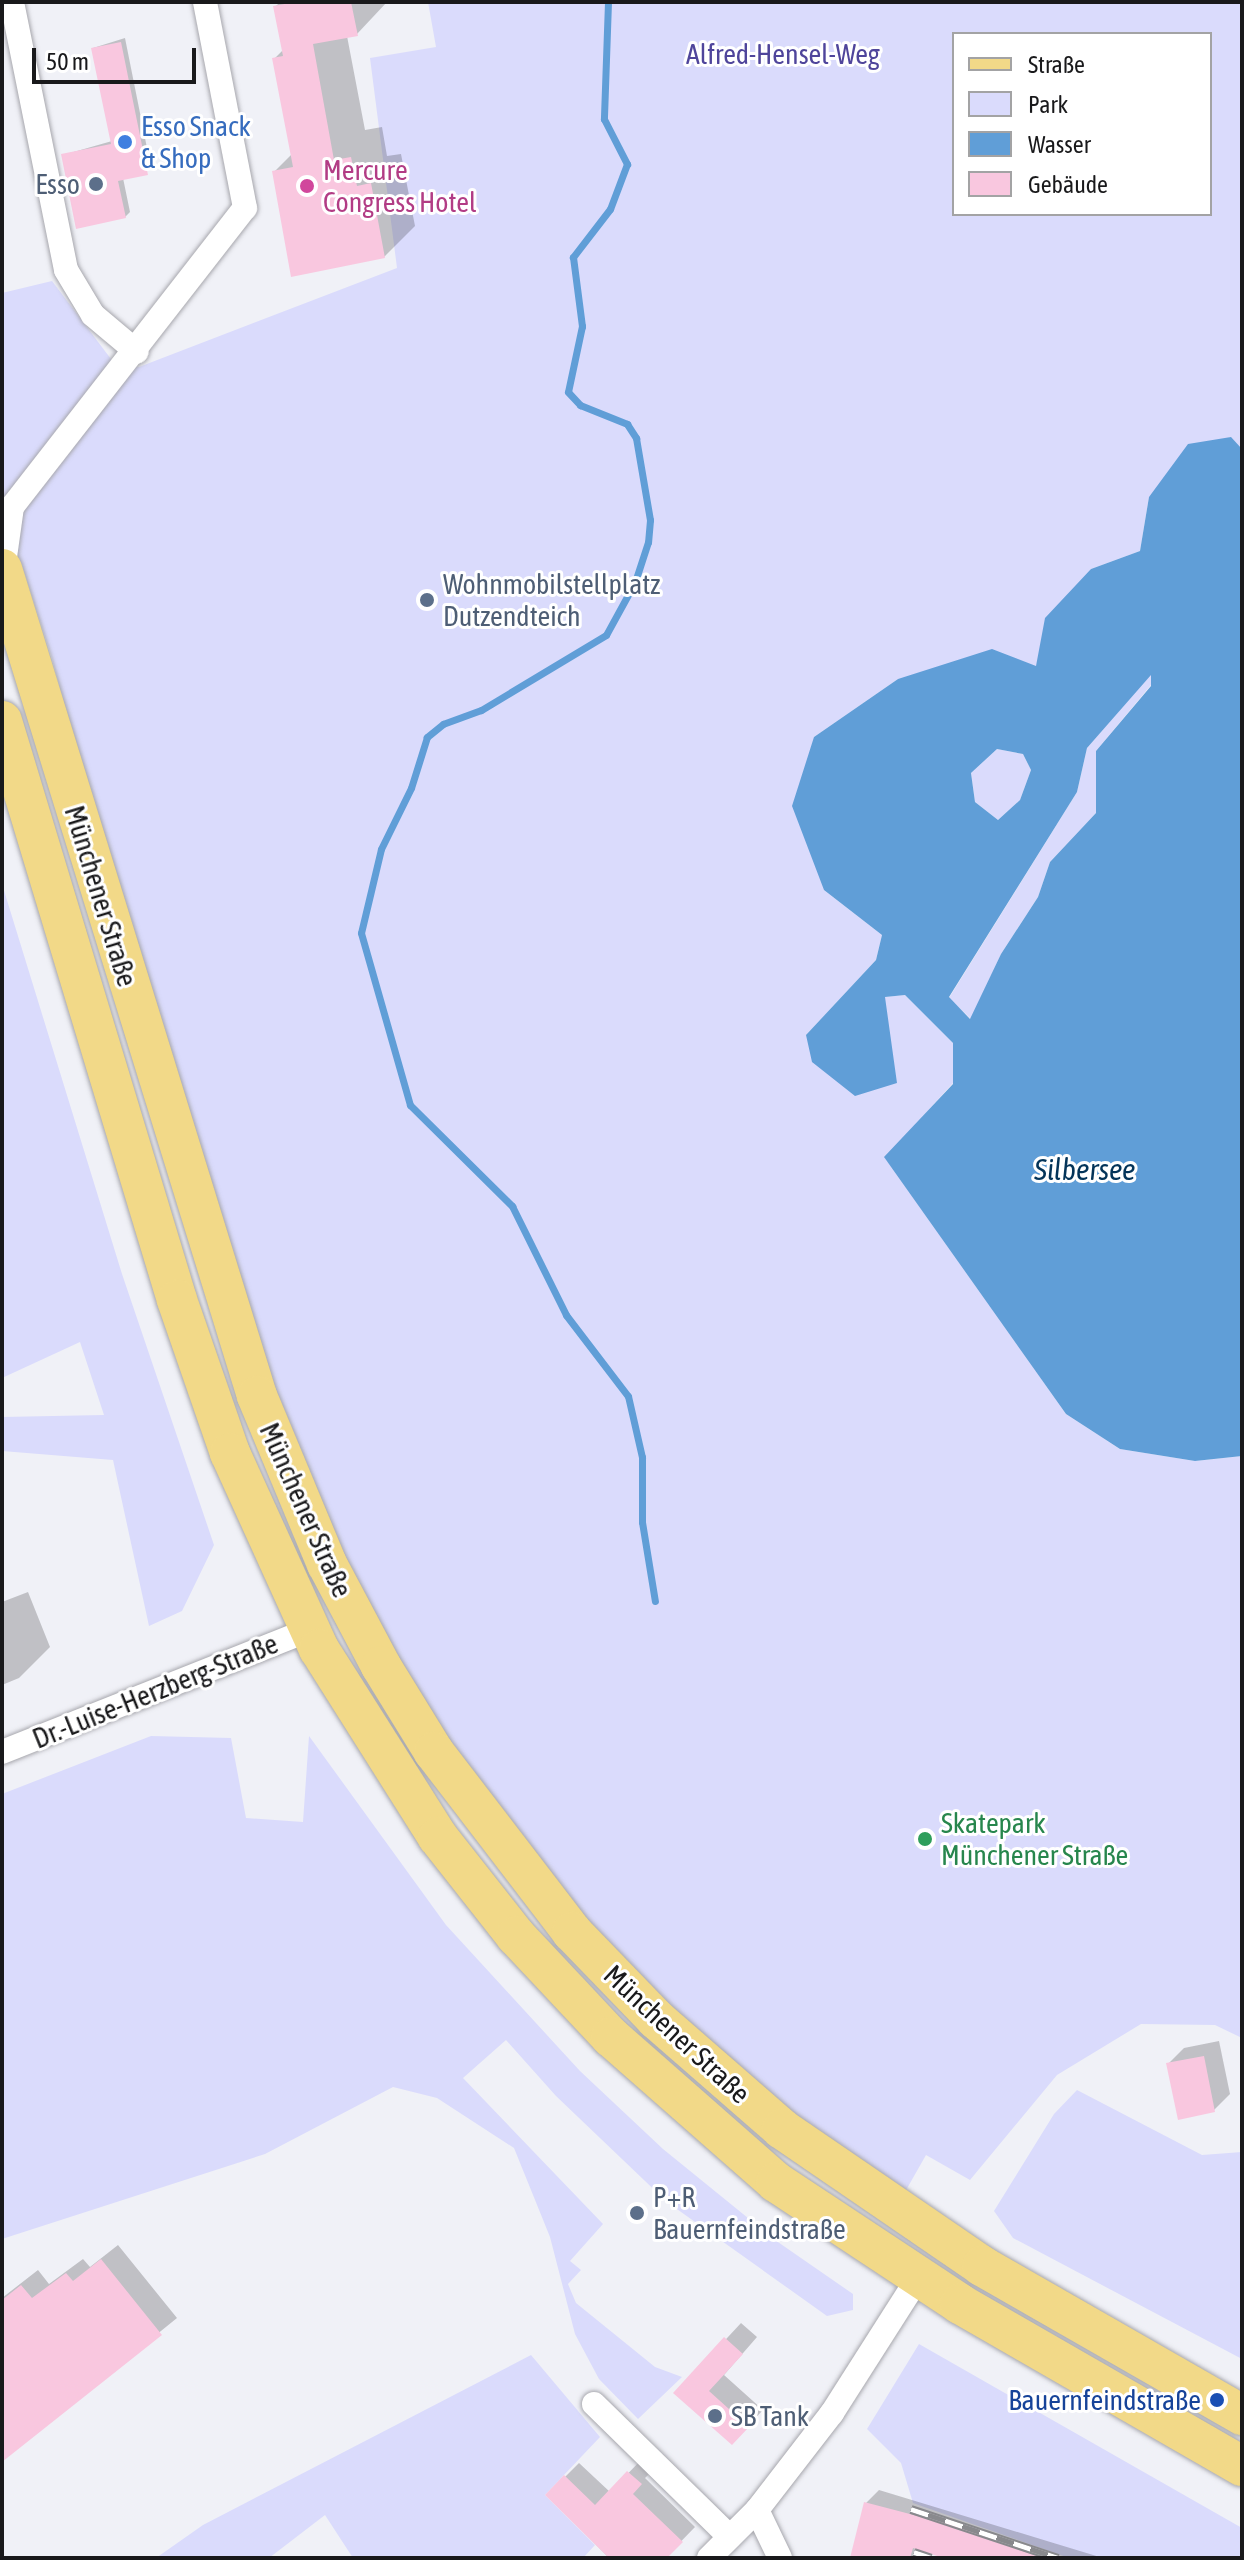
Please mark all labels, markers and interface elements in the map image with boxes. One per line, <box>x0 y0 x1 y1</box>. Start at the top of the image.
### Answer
scale bar <box>36 32 200 82</box>
legend <box>952 32 1212 216</box>
park label: Alfred-Hensel-Weg <box>686 37 880 71</box>
text: 50 m <box>46 48 89 75</box>
text: Straße <box>1028 51 1085 78</box>
text: Park <box>1028 91 1068 118</box>
place label: Esso Snack & Shop <box>141 109 251 175</box>
text: Wasser <box>1028 131 1091 158</box>
marker: Esso Snack & Shop <box>116 133 134 151</box>
place label: Mercure Congress Hotel <box>323 153 476 219</box>
place label: Esso <box>35 167 80 201</box>
text: Gebäude <box>1028 171 1108 198</box>
marker: Esso <box>87 175 105 193</box>
marker: Mercure Congress Hotel <box>298 177 316 195</box>
place label: Wohnmobilstellplatz Dutzendteich <box>443 567 660 633</box>
marker: Wohnmobilstellplatz Dutzendteich <box>418 591 436 609</box>
street label: Münchener Straße <box>58 802 144 990</box>
water label: Silbersee <box>1034 1151 1136 1187</box>
street label: Münchener Straße <box>253 1418 359 1602</box>
street label: Dr.-Luise-Herzberg-Straße <box>28 1626 282 1756</box>
place label: Skatepark Münchener Straße <box>941 1806 1128 1872</box>
marker: Skatepark Münchener Straße <box>916 1830 934 1848</box>
street label: Münchener Straße <box>597 1958 757 2110</box>
place label: P+R Bauernfeindstraße <box>653 2180 846 2246</box>
marker: P+R Bauernfeindstraße <box>628 2204 646 2222</box>
place label: Bauernfeindstraße <box>1008 2383 1201 2417</box>
marker: Bauernfeindstraße <box>1208 2391 1226 2409</box>
place label: SB Tank <box>731 2399 809 2433</box>
marker: SB Tank <box>706 2407 724 2425</box>

